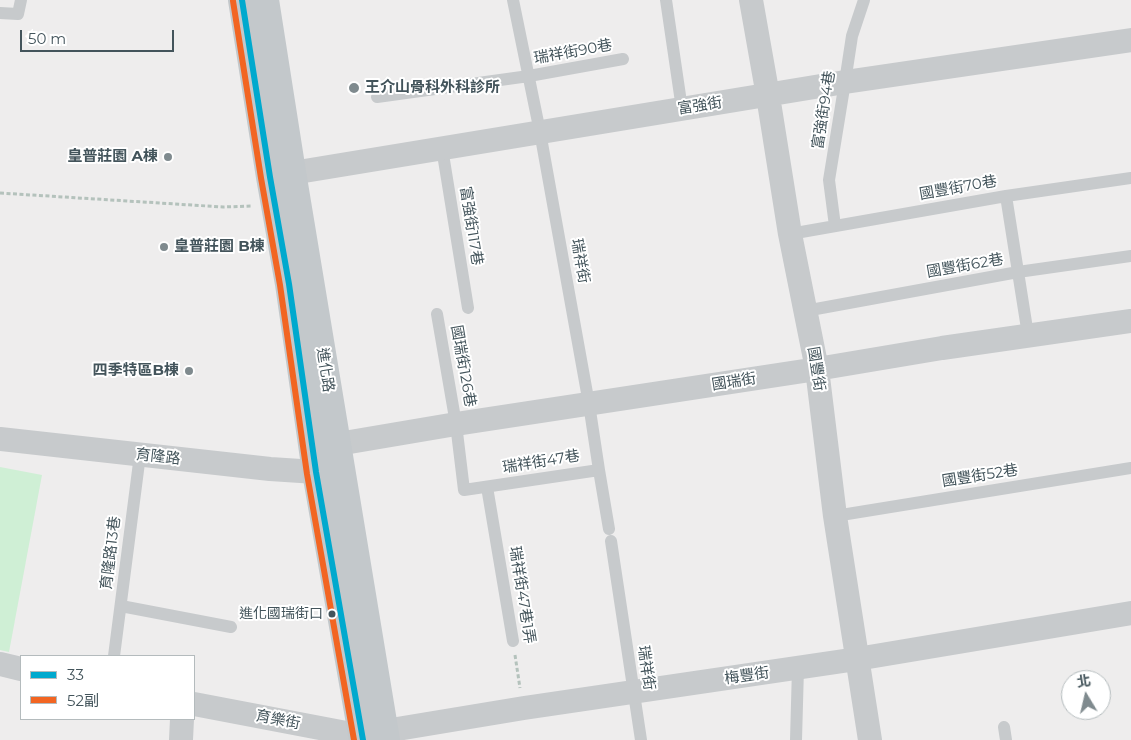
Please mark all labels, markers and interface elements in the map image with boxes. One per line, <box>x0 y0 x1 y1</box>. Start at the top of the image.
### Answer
scale bar <box>22 20 176 52</box>
text: 50 m <box>28 29 66 48</box>
street label: 瑞祥街90巷 <box>533 36 613 68</box>
street label: 富強街94巷 <box>809 70 839 150</box>
place label: 王介山骨科外科診所 <box>365 79 500 97</box>
marker: 王介山骨科外科診所 <box>347 81 361 95</box>
street label: 富強街 <box>676 94 724 118</box>
place label: 皇普莊園 A棟 <box>67 148 158 166</box>
marker: 皇普莊園 A棟 <box>162 151 174 163</box>
street label: 國豐街70巷 <box>918 172 998 204</box>
street label: 富強街117巷 <box>456 185 486 267</box>
street label: 瑞祥街 <box>567 237 593 285</box>
place label: 皇普莊園 B棟 <box>174 238 265 256</box>
marker: 皇普莊園 B棟 <box>158 241 170 253</box>
street label: 國豐街62巷 <box>925 250 1005 282</box>
street label: 國瑞街126巷 <box>447 324 479 408</box>
street label: 國豐街 <box>804 345 828 393</box>
street label: 進化路 <box>313 346 337 394</box>
place label: 四季特區B棟 <box>93 362 179 380</box>
marker: 四季特區B棟 <box>183 365 195 377</box>
street label: 國瑞街 <box>710 370 758 394</box>
street label: 育隆路 <box>135 446 181 468</box>
street label: 瑞祥街47巷 <box>501 447 581 477</box>
street label: 國豐街52巷 <box>941 461 1019 491</box>
street label: 育隆路13巷 <box>98 515 124 591</box>
street label: 瑞祥街47巷1弄 <box>505 545 539 645</box>
place label: 進化國瑞街口 <box>239 606 323 622</box>
marker: 進化國瑞街口 <box>327 609 337 619</box>
street label: 瑞祥街 <box>634 644 658 692</box>
legend <box>20 655 195 720</box>
street label: 梅豐街 <box>723 664 771 688</box>
text: 33 <box>67 665 84 684</box>
north arrow <box>1061 670 1111 720</box>
text: 北 <box>1075 671 1092 691</box>
text: 52副 <box>67 691 99 710</box>
street label: 育樂街 <box>254 707 302 733</box>

